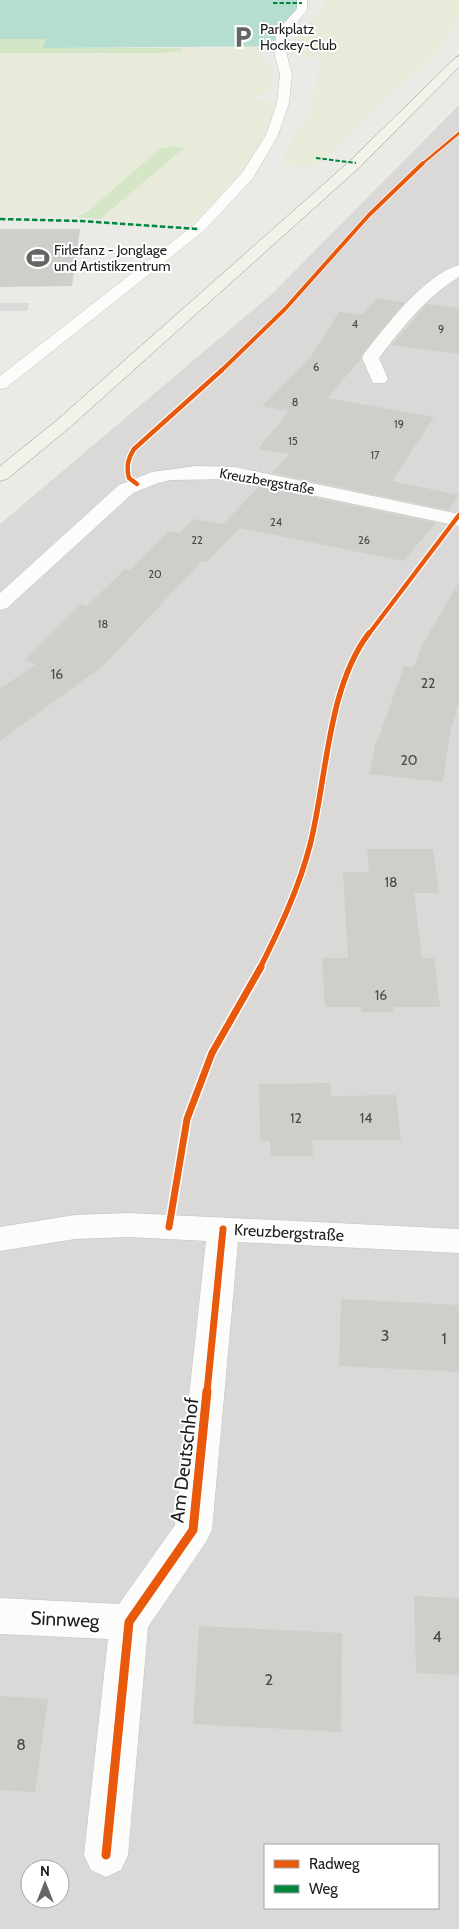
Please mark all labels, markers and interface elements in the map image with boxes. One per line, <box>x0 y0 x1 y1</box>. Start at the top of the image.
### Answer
place label: Parkplatz Hockey-Club <box>260 20 337 54</box>
parking icon: Parkplatz Hockey-Club <box>230 24 256 50</box>
place label: Firlefanz - Jonglage und Artistikzentrum <box>54 241 171 275</box>
sports icon: Firlefanz - Jonglage und Artistikzentrum <box>25 245 51 271</box>
house number: 4 <box>352 317 359 331</box>
house number: 9 <box>438 322 444 336</box>
house number: 6 <box>313 360 319 374</box>
house number: 8 <box>292 395 298 409</box>
house number: 19 <box>394 417 404 431</box>
house number: 15 <box>288 434 298 448</box>
house number: 17 <box>370 448 380 462</box>
street label: Kreuzbergstraße <box>218 464 316 498</box>
house number: 24 <box>270 515 283 529</box>
house number: 22 <box>191 533 203 547</box>
house number: 26 <box>358 533 370 547</box>
house number: 20 <box>148 567 162 581</box>
house number: 18 <box>98 617 108 631</box>
house number: 16 <box>51 665 63 683</box>
house number: 22 <box>421 674 435 692</box>
house number: 20 <box>400 751 418 769</box>
house number: 18 <box>384 873 398 891</box>
house number: 16 <box>375 986 387 1004</box>
house number: 12 <box>290 1109 302 1127</box>
house number: 14 <box>360 1109 372 1127</box>
street label: Kreuzbergstraße <box>234 1220 344 1245</box>
house number: 3 <box>381 1326 389 1345</box>
house number: 1 <box>441 1329 447 1348</box>
street label: Am Deutschhof <box>165 1395 204 1524</box>
street label: Sinnweg <box>30 1606 101 1633</box>
house number: 4 <box>432 1627 442 1646</box>
house number: 2 <box>265 1670 273 1689</box>
house number: 8 <box>16 1735 26 1754</box>
legend <box>264 1844 439 1909</box>
text: Radweg <box>309 1855 360 1873</box>
north arrow <box>20 1859 70 1909</box>
text: N <box>40 1862 50 1880</box>
text: Weg <box>309 1880 338 1898</box>

